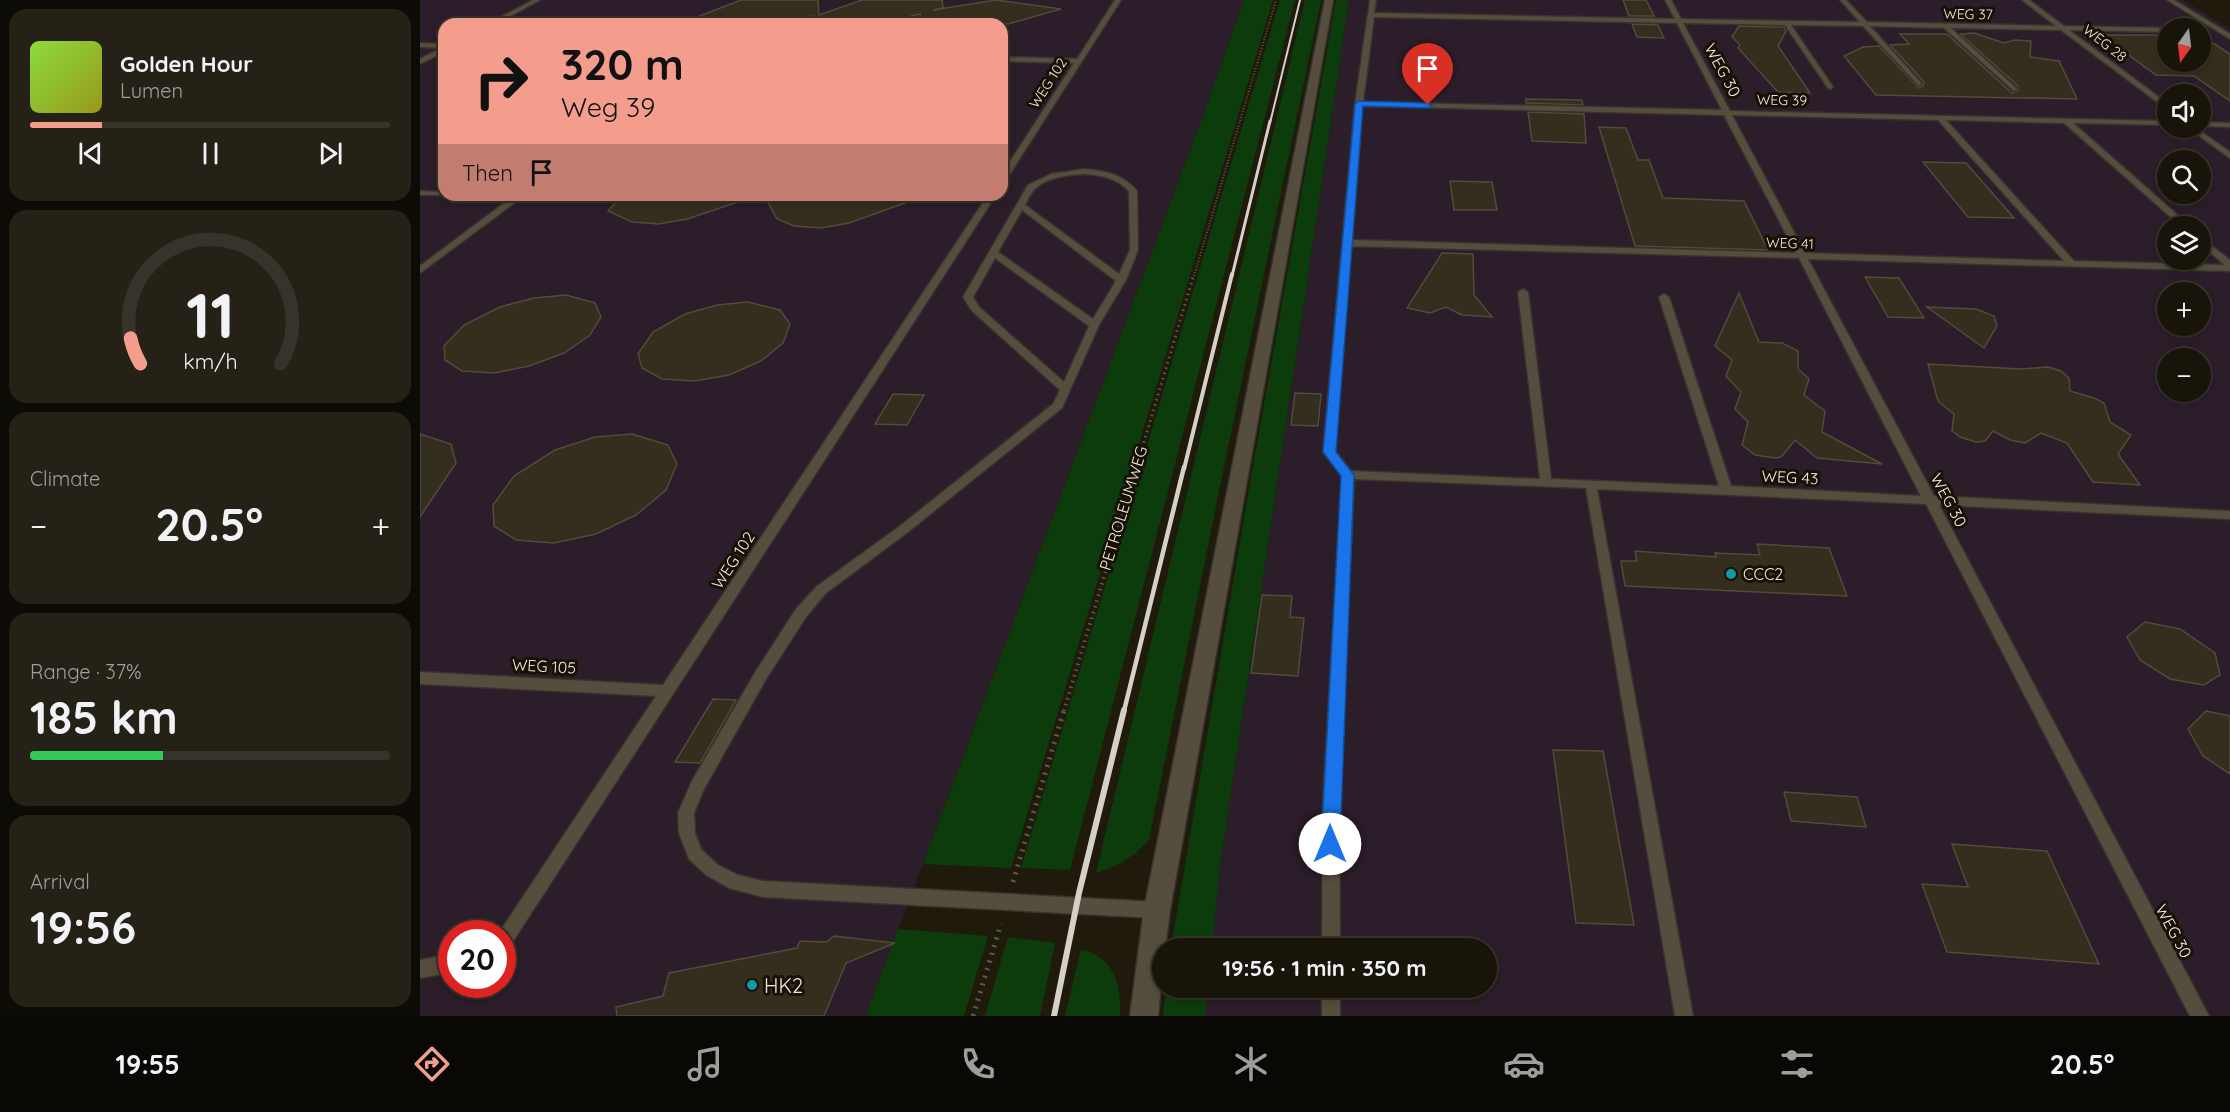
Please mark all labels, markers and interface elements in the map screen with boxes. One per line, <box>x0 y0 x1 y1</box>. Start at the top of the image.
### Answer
street label: WEG 37 <box>1943 5 1993 23</box>
north arrow <box>2157 18 2211 72</box>
map controls <box>2157 18 2211 402</box>
street label: WEG 28 <box>2080 20 2130 66</box>
text: 320 m <box>561 38 684 91</box>
street label: WEG 30 <box>1701 40 1745 100</box>
icon: right <box>462 42 540 120</box>
pin <box>1402 43 1453 105</box>
text: Golden Hour <box>120 50 253 78</box>
icon: arrive <box>1411 52 1444 85</box>
street label: WEG 102 <box>1025 54 1071 112</box>
text: Lumen <box>120 78 183 103</box>
button: sound <box>2157 84 2211 138</box>
text: Weg 39 <box>561 90 655 124</box>
street label: WEG 39 <box>1757 91 1807 109</box>
icon: previous <box>74 137 107 170</box>
icon: pause <box>194 137 227 170</box>
icon: next <box>314 137 347 170</box>
button: search <box>2157 150 2211 204</box>
icon: arrive <box>525 156 558 189</box>
text: Then <box>462 159 513 187</box>
button: layers <box>2157 216 2211 270</box>
street label: WEG 41 <box>1766 233 1814 253</box>
text: 11 <box>186 276 234 354</box>
button: + <box>2157 282 2211 336</box>
text: km/h <box>183 348 237 374</box>
button: − <box>2157 348 2211 402</box>
street label: PETROLEUMWEG <box>1095 443 1151 573</box>
text: Climate <box>30 466 100 491</box>
street label: WEG 43 <box>1761 466 1819 488</box>
street label: WEG 30 <box>1927 470 1971 530</box>
text: 20.5° <box>155 496 263 552</box>
text: − <box>30 505 47 546</box>
text: + <box>371 505 390 546</box>
street label: WEG 102 <box>707 527 759 592</box>
place label: CCC2 <box>1743 564 1783 584</box>
marker: CCC2 <box>1724 567 1738 581</box>
street label: WEG 105 <box>511 654 577 678</box>
text: Range · 37% <box>30 659 142 684</box>
text: 185 km <box>30 689 178 745</box>
position arrow <box>1298 812 1362 876</box>
text: Arrival <box>30 869 90 894</box>
text: 19:56 <box>30 899 136 955</box>
street label: WEG 30 <box>2152 901 2196 961</box>
speed limit sign: 20 <box>438 920 516 998</box>
text: 19:56 · 1 min · 350 m <box>1222 954 1427 982</box>
place label: HK2 <box>764 973 803 998</box>
marker: HK2 <box>745 978 759 992</box>
icon: directions <box>411 1043 453 1085</box>
icon: music <box>684 1043 726 1085</box>
icon: phone <box>957 1043 999 1085</box>
icon: climate <box>1230 1043 1272 1085</box>
icon: car <box>1503 1043 1545 1085</box>
icon: filters <box>1776 1043 1818 1085</box>
text: 19:55 <box>116 1047 180 1081</box>
text: 20.5° <box>2050 1047 2114 1081</box>

